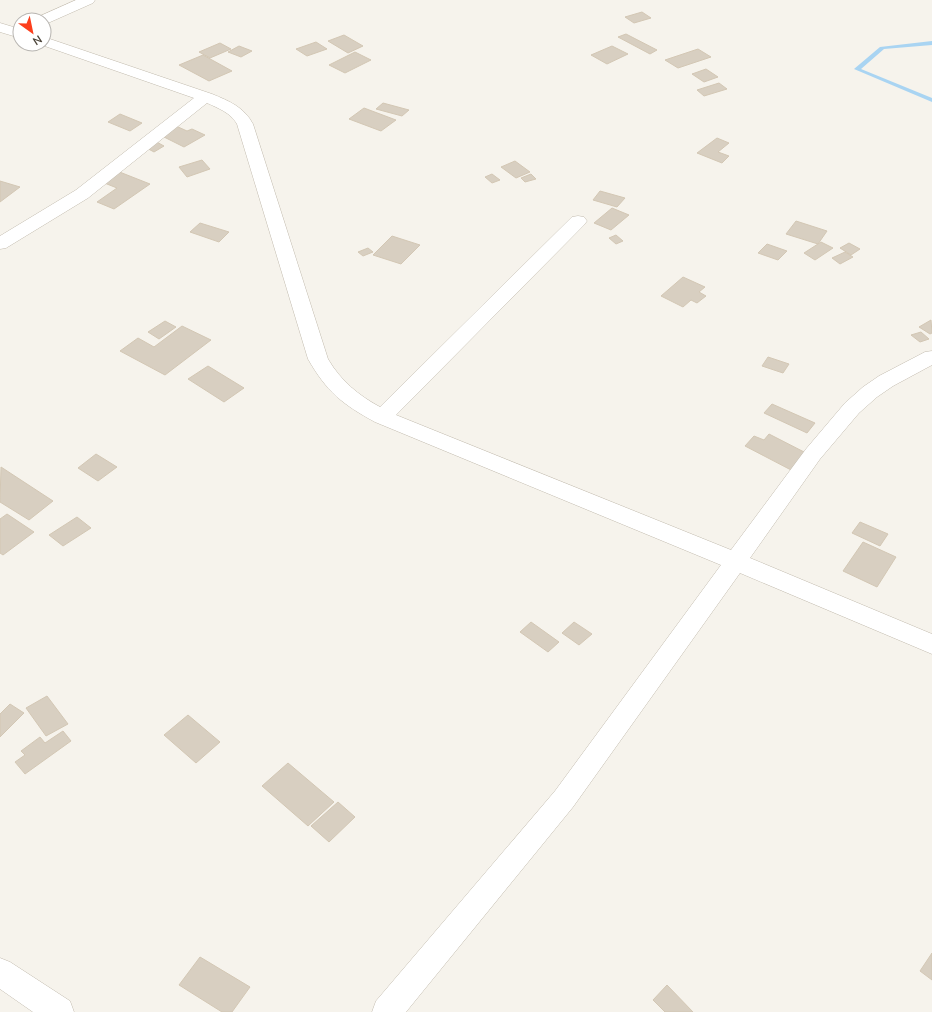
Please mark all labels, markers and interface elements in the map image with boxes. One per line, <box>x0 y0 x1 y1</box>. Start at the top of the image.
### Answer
north arrow <box>12 12 52 52</box>
text: N <box>30 31 45 48</box>

